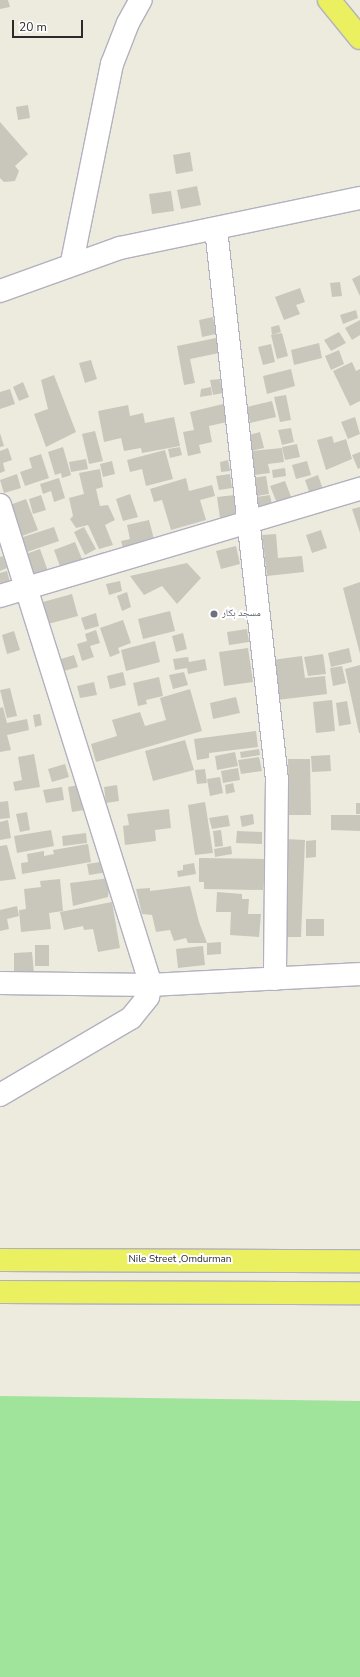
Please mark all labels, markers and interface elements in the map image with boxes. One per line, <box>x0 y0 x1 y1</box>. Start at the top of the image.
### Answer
scale bar <box>14 12 85 38</box>
text: 20 m <box>19 19 47 35</box>
place label: مسجد بكار <box>222 608 261 620</box>
marker: مسجد بكار <box>209 609 219 619</box>
street label: Nile Street ,Omdurman <box>128 1254 232 1266</box>

